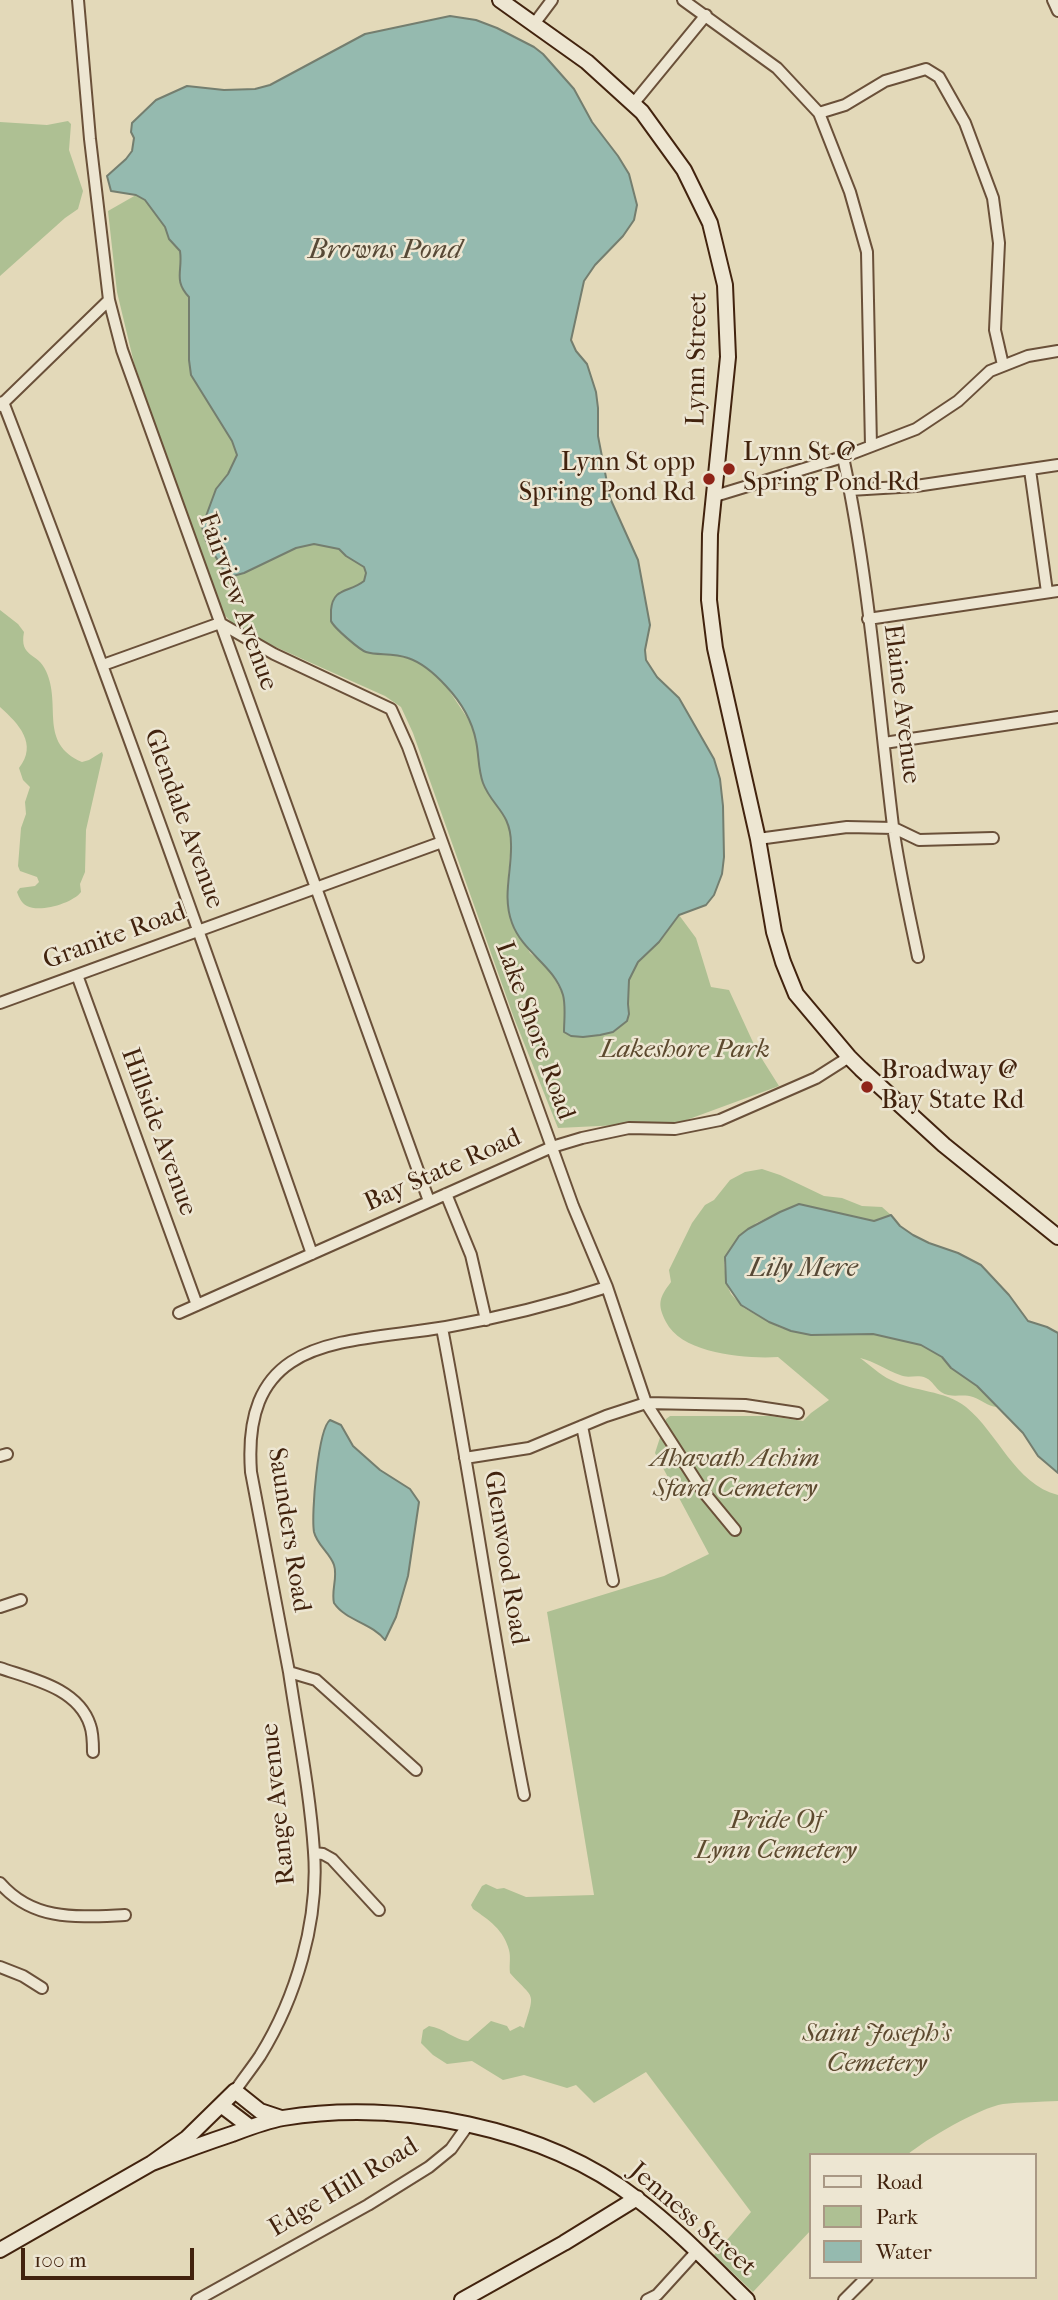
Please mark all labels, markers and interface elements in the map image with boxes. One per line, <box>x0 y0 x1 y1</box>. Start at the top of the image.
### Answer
water label: Browns Pond <box>308 234 462 268</box>
street label: Lynn Street <box>681 292 715 426</box>
place label: Lynn St @ Spring Pond Rd <box>743 438 919 500</box>
place label: Lynn St opp Spring Pond Rd <box>519 448 695 510</box>
marker: Lynn St @ Spring Pond Rd <box>721 461 737 477</box>
marker: Lynn St opp Spring Pond Rd <box>701 471 717 487</box>
street label: Fairview Avenue <box>190 509 284 695</box>
street label: Elaine Avenue <box>876 623 926 785</box>
street label: Glendale Avenue <box>136 725 230 913</box>
street label: Granite Road <box>39 897 191 977</box>
street label: Lake Shore Road <box>487 938 581 1124</box>
park label: Lakeshore Park <box>600 1035 770 1067</box>
street label: Hillside Avenue <box>113 1044 203 1220</box>
place label: Broadway @ Bay State Rd <box>881 1056 1024 1118</box>
marker: Broadway @ Bay State Rd <box>859 1079 875 1095</box>
street label: Bay State Road <box>360 1123 526 1219</box>
water label: Lily Mere <box>748 1252 858 1286</box>
park label: Ahavath Achim Sfard Cemetery <box>651 1444 819 1506</box>
street label: Saunders Road <box>260 1445 316 1615</box>
street label: Glenwood Road <box>476 1469 534 1647</box>
street label: Range Avenue <box>255 1722 303 1886</box>
park label: Pride Of Lynn Cemetery <box>695 1806 857 1868</box>
park label: Saint Joseph's Cemetery <box>802 2019 952 2080</box>
street label: Edge Hill Road <box>264 2131 424 2245</box>
legend <box>810 2153 1037 2279</box>
street label: Jenness Street <box>622 2156 762 2284</box>
text: Road <box>876 2170 923 2194</box>
text: Park <box>876 2205 918 2229</box>
scale bar <box>24 2234 198 2278</box>
text: Water <box>876 2240 932 2264</box>
text: 100 m <box>34 2248 87 2272</box>

